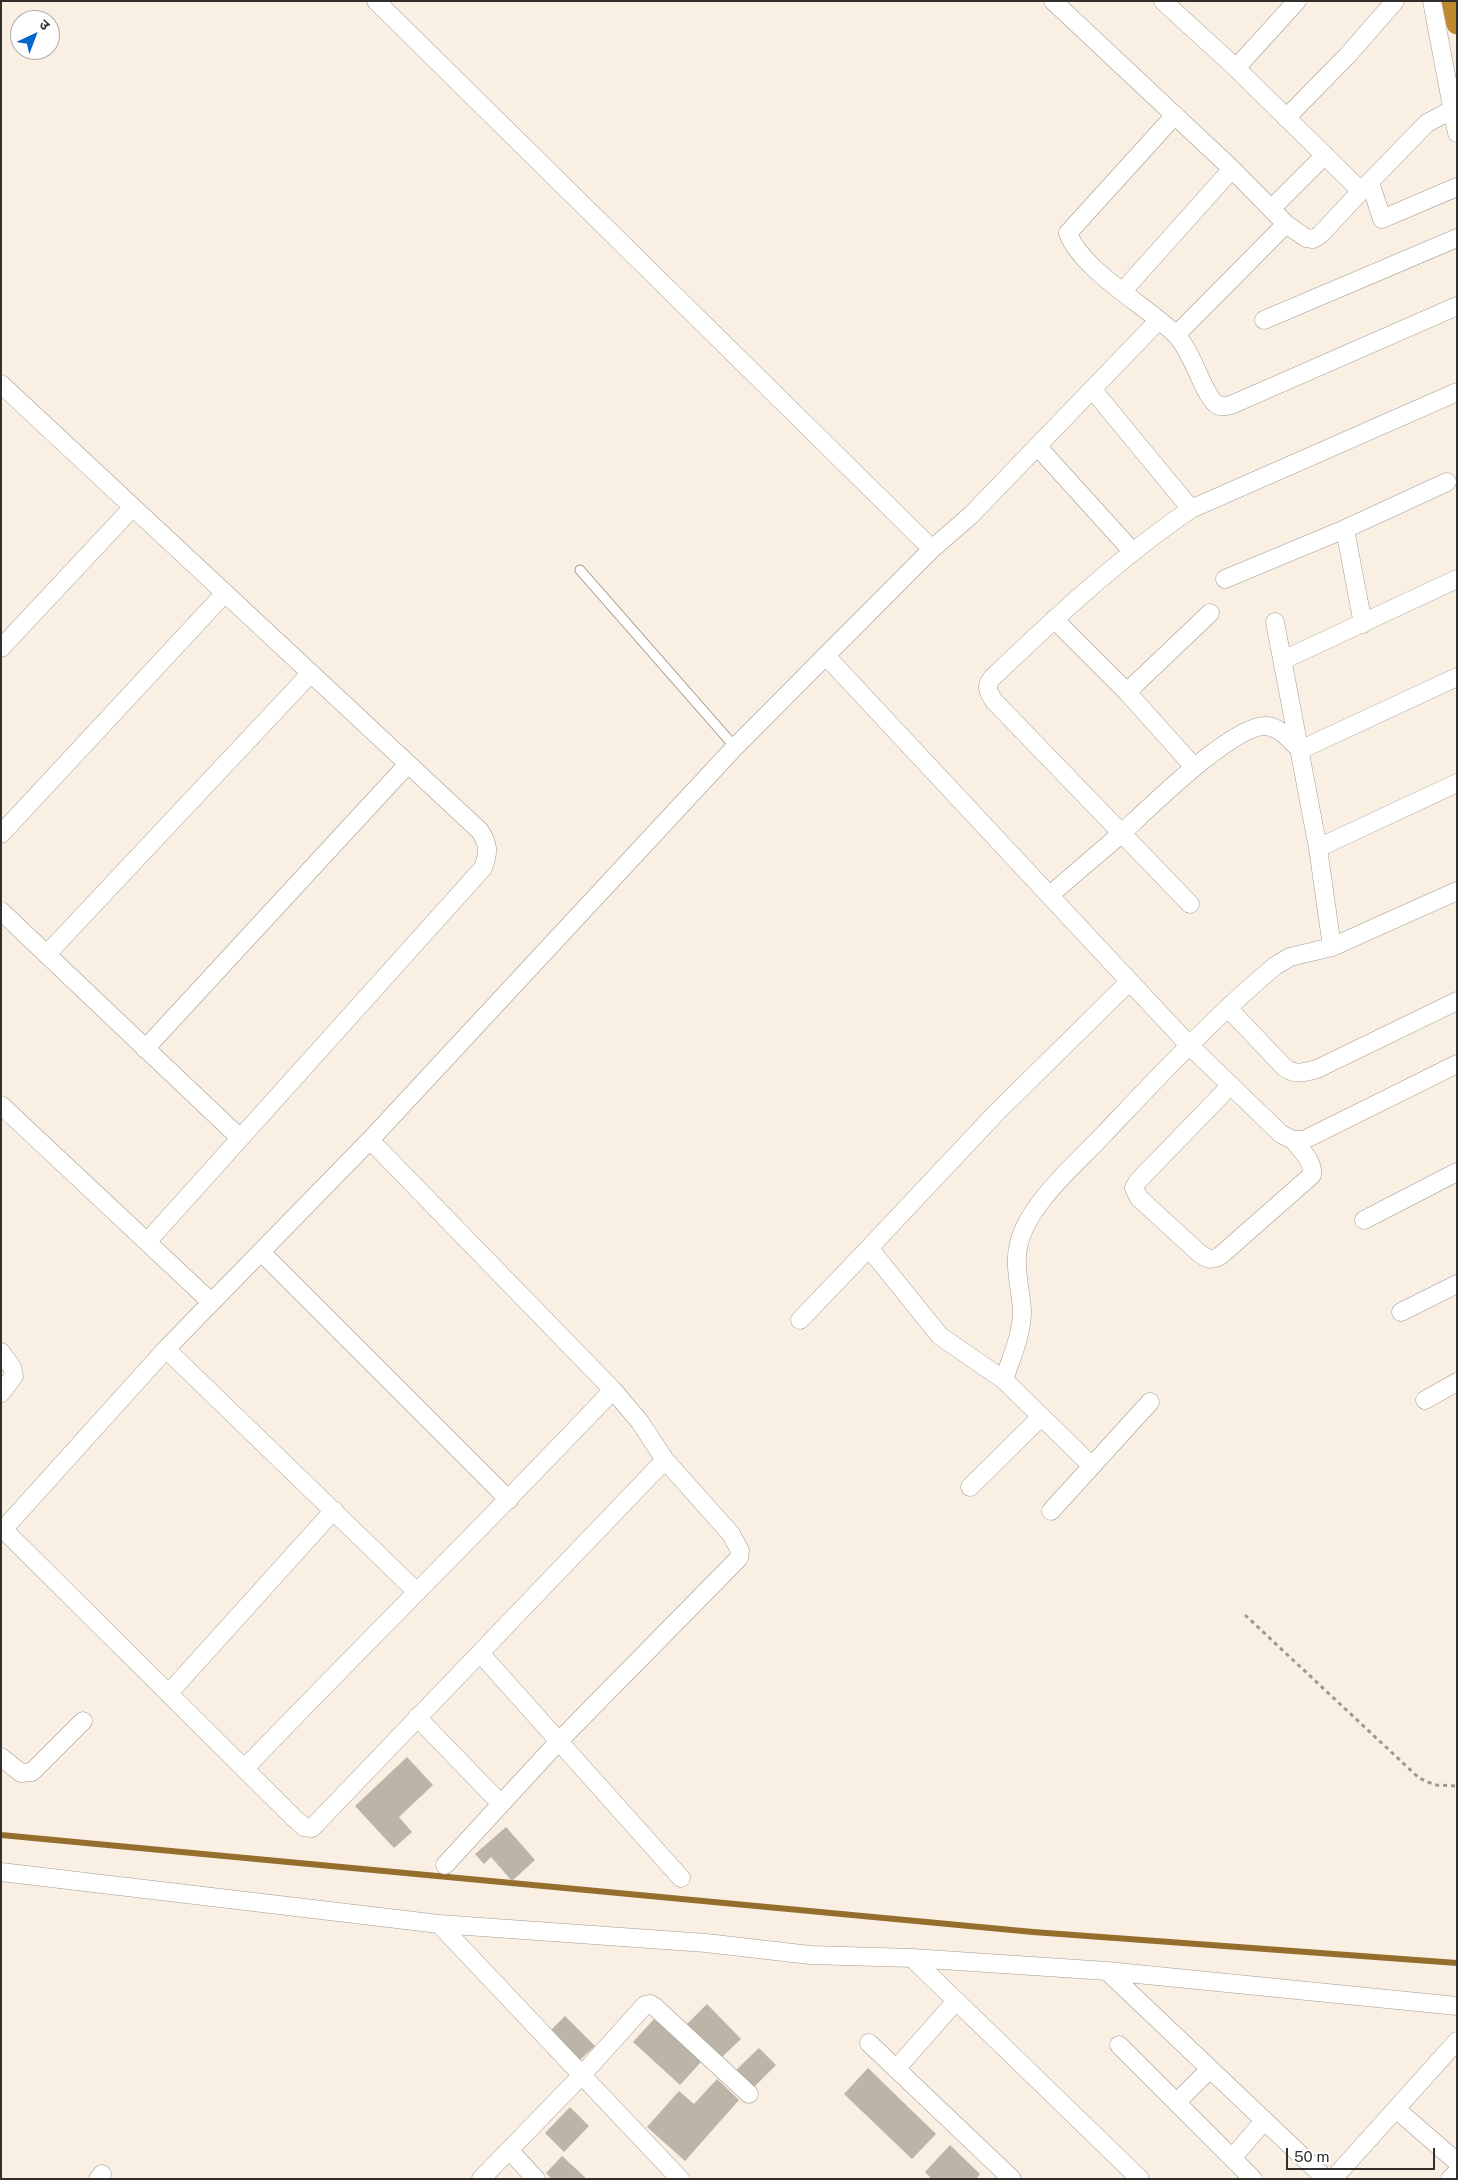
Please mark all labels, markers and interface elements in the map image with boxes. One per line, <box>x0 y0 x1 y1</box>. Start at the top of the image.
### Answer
north arrow <box>10 10 60 60</box>
text: उ <box>36 16 53 33</box>
scale bar <box>1288 2138 1437 2170</box>
text: 50 m <box>1294 2148 1329 2165</box>

